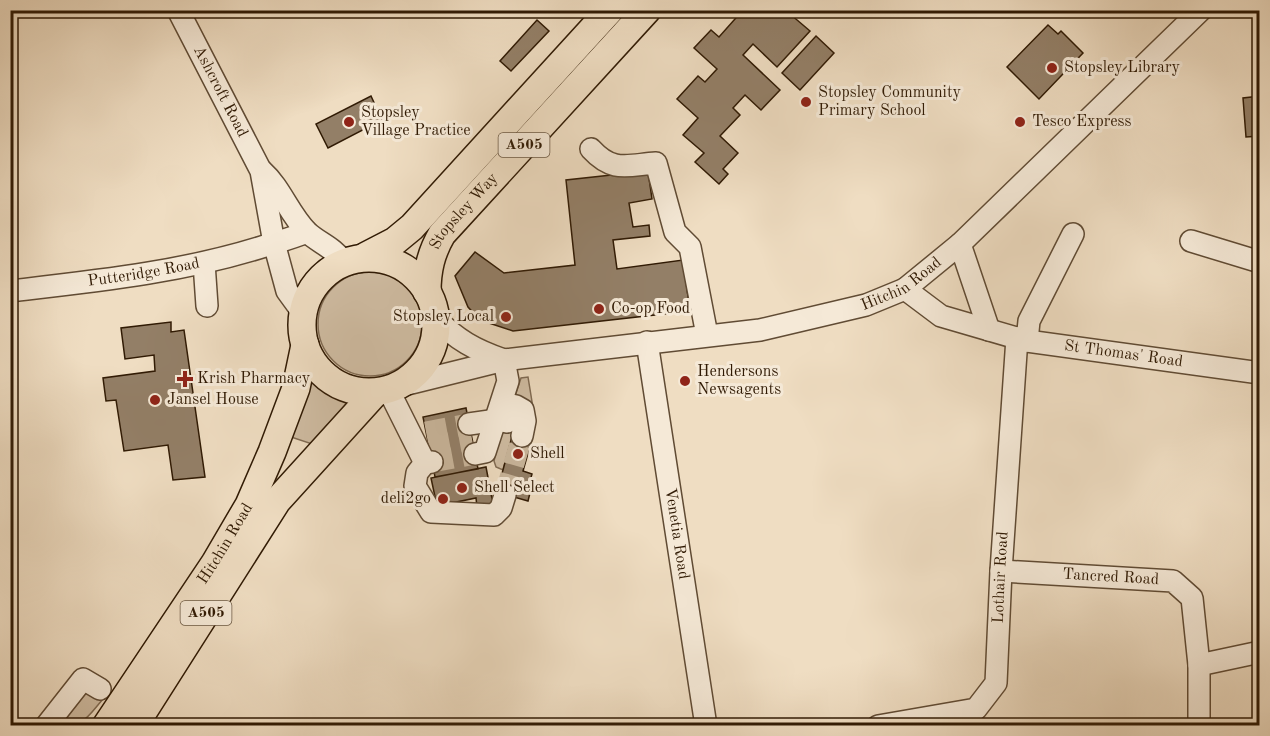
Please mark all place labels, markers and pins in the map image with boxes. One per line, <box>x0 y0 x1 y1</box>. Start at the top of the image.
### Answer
place label: Stopsley Library <box>1064 60 1181 76</box>
marker: Stopsley Library <box>1045 61 1059 75</box>
place label: Stopsley Community Primary School <box>818 85 961 119</box>
marker: Stopsley Community Primary School <box>799 95 813 109</box>
place label: Stopsley Village Practice <box>361 105 471 139</box>
place label: Tesco Express <box>1032 114 1132 130</box>
marker: Stopsley Village Practice <box>342 115 356 129</box>
marker: Tesco Express <box>1013 115 1027 129</box>
place label: Co-op Food <box>611 301 690 317</box>
marker: Co-op Food <box>592 302 606 316</box>
place label: Stopsley Local <box>393 309 494 325</box>
marker: Stopsley Local <box>499 310 513 324</box>
place label: Hendersons Newsagents <box>697 364 781 398</box>
place label: Krish Pharmacy <box>197 371 311 387</box>
marker: Krish Pharmacy <box>178 372 192 386</box>
marker: Hendersons Newsagents <box>678 374 692 388</box>
place label: Jansel House <box>167 392 259 408</box>
marker: Jansel House <box>148 393 162 407</box>
place label: Shell <box>530 446 565 462</box>
marker: Shell <box>511 447 525 461</box>
place label: Shell Select <box>474 480 555 496</box>
marker: Shell Select <box>455 481 469 495</box>
place label: deli2go <box>381 491 431 507</box>
marker: deli2go <box>436 492 450 506</box>

